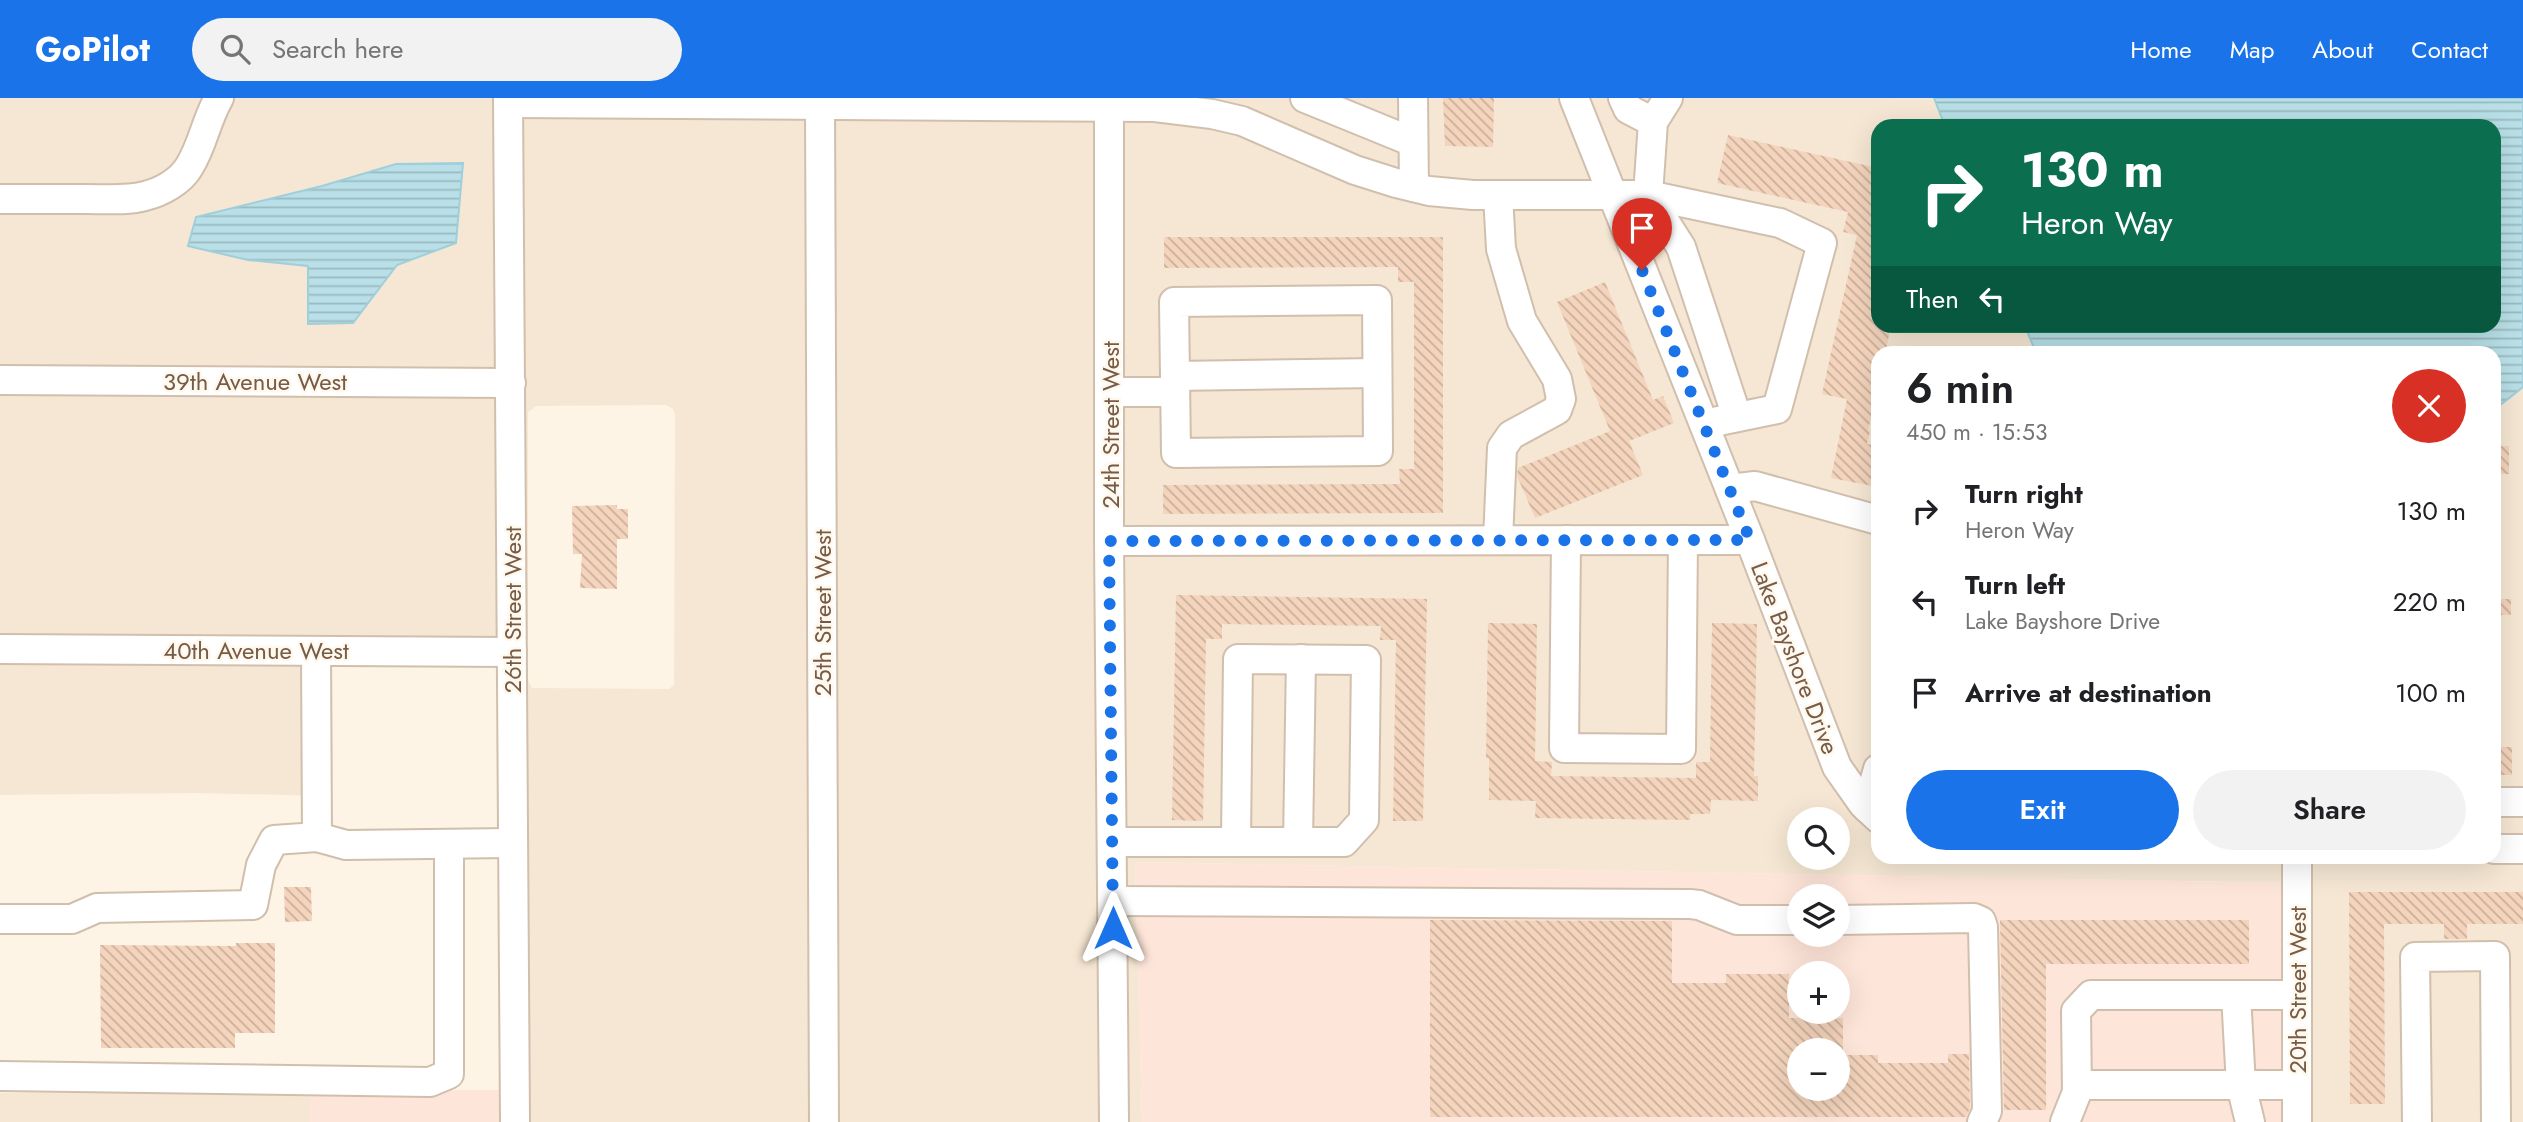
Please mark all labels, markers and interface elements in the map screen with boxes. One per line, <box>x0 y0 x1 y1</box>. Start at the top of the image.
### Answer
search box <box>192 18 682 81</box>
text: GoPilot <box>35 26 150 73</box>
icon: search <box>216 30 254 68</box>
text: Search here <box>272 30 403 68</box>
text: Home <box>2130 32 2192 67</box>
text: Map <box>2230 32 2274 67</box>
text: About <box>2312 32 2373 67</box>
text: Contact <box>2411 32 2488 67</box>
text: 130 m <box>2021 135 2164 205</box>
icon: right <box>1906 147 1997 238</box>
pin <box>1612 198 1672 270</box>
text: Heron Way <box>2021 200 2173 246</box>
icon: arrive <box>1623 209 1661 247</box>
text: Then <box>1906 280 1959 318</box>
icon: left <box>1973 280 2011 318</box>
street label: 24th Street West <box>1093 341 1128 509</box>
text: 6 min <box>1906 358 2014 419</box>
street label: 39th Avenue West <box>163 364 347 399</box>
button: close <box>2392 369 2466 443</box>
text: 450 m · 15:53 <box>1906 415 2047 449</box>
text: Turn right <box>1965 475 2083 513</box>
icon: right <box>1906 492 1944 530</box>
text: 130 m <box>2396 492 2466 530</box>
text: Heron Way <box>1965 513 2074 547</box>
street label: 26th Street West <box>495 526 530 694</box>
street label: 25th Street West <box>805 529 840 696</box>
street label: Lake Bayshore Drive <box>1742 557 1848 759</box>
text: Turn left <box>1965 566 2065 604</box>
icon: left <box>1906 583 1944 621</box>
text: 220 m <box>2393 583 2466 621</box>
text: Lake Bayshore Drive <box>1965 604 2160 638</box>
street label: 40th Avenue West <box>163 633 349 668</box>
icon: arrive <box>1906 674 1944 712</box>
text: Arrive at destination <box>1965 674 2212 712</box>
text: 100 m <box>2395 674 2466 712</box>
button: Exit <box>1906 770 2179 850</box>
button: Share <box>2193 770 2466 850</box>
map controls <box>1787 807 1850 1101</box>
button: search <box>1787 807 1850 870</box>
button: layers <box>1787 884 1850 947</box>
position arrow <box>1076 891 1150 965</box>
street label: 20th Street West <box>2280 906 2315 1074</box>
button: + <box>1787 961 1850 1024</box>
button: − <box>1787 1038 1850 1101</box>

